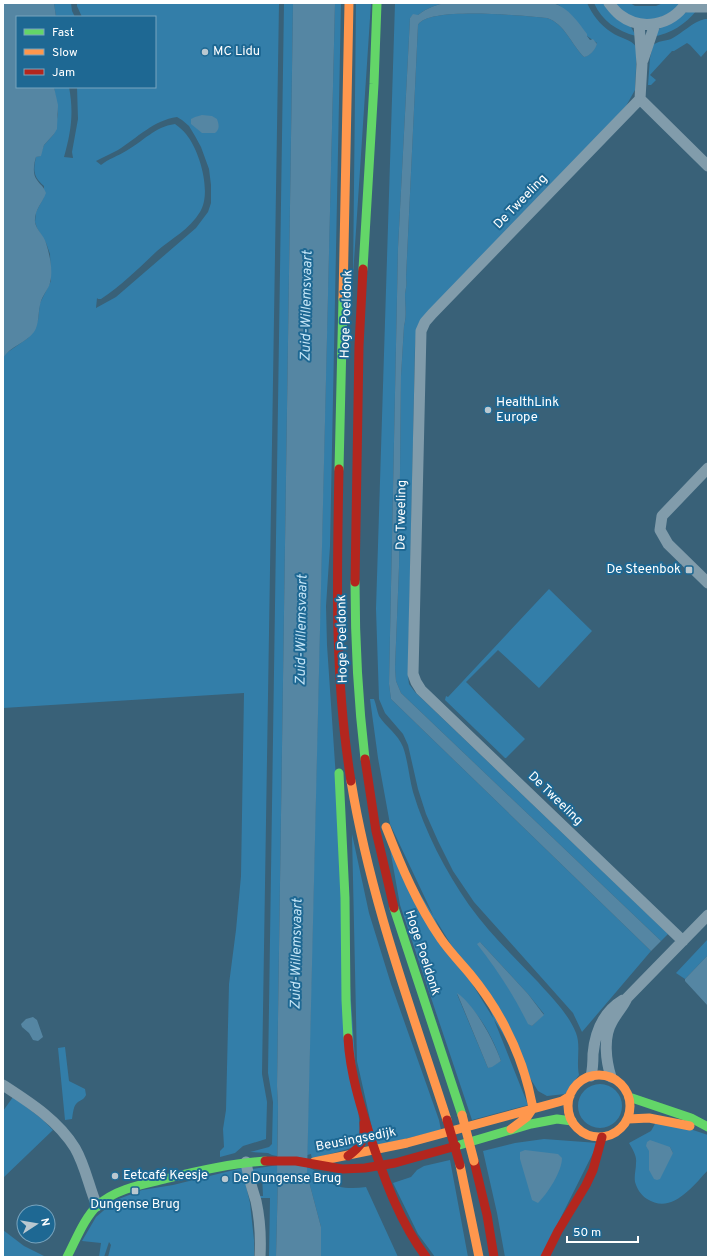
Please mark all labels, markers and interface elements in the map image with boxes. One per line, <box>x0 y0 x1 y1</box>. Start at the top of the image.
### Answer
legend <box>16 16 156 88</box>
text: Fast <box>52 25 74 41</box>
place label: MC Lidu <box>213 44 260 60</box>
text: Slow <box>52 45 78 61</box>
marker: MC Lidu <box>200 47 210 57</box>
text: Jam <box>52 65 75 81</box>
street label: De Tweeling <box>491 171 551 233</box>
water label: Zuid-Willemsvaart <box>298 249 316 361</box>
street label: Hoge Poeldonk <box>337 269 357 359</box>
place label: HealthLink Europe <box>496 395 559 426</box>
marker: HealthLink Europe <box>483 405 493 415</box>
street label: De Tweeling <box>393 480 411 550</box>
place label: De Steenbok <box>606 562 681 578</box>
marker: De Steenbok <box>684 565 694 575</box>
water label: Zuid-Willemsvaart <box>293 573 311 685</box>
street label: Hoge Poeldonk <box>334 594 352 683</box>
street label: De Tweeling <box>524 769 586 829</box>
water label: Zuid-Willemsvaart <box>288 897 306 1009</box>
street label: Hoge Poeldonk <box>401 908 443 998</box>
street label: Beusingsedijk <box>314 1124 398 1156</box>
place label: Eetcafé Keesje <box>123 1168 208 1184</box>
marker: Eetcafé Keesje <box>110 1171 120 1181</box>
place label: De Dungense Brug <box>233 1171 341 1187</box>
marker: De Dungense Brug <box>220 1174 230 1184</box>
marker: Dungense Brug <box>130 1186 140 1196</box>
place label: Dungense Brug <box>90 1197 180 1213</box>
north arrow <box>16 1204 56 1244</box>
text: N <box>37 1217 52 1227</box>
scale bar <box>567 1218 638 1244</box>
text: 50 m <box>573 1225 601 1241</box>

